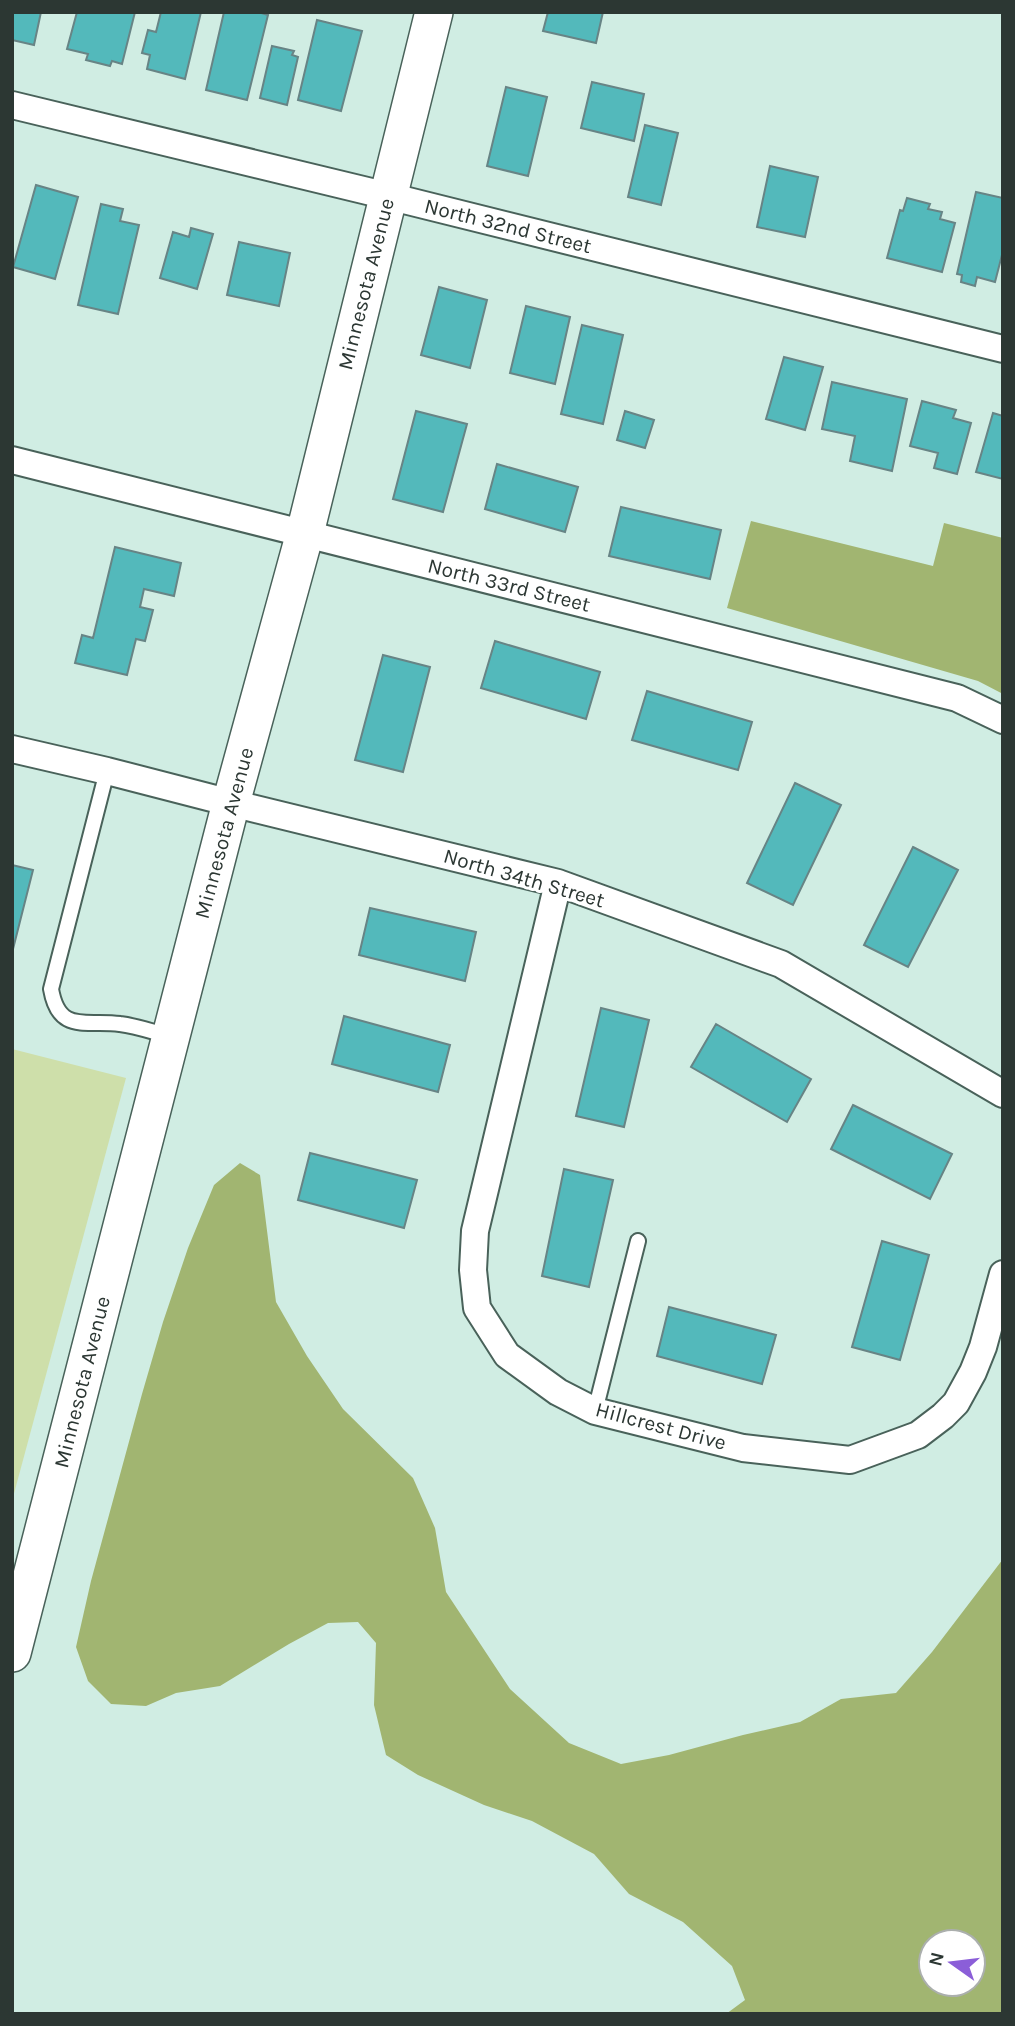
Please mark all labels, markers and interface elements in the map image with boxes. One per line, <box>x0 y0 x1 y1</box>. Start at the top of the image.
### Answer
street label: North 32nd Street <box>422 194 594 258</box>
street label: Minnesota Avenue <box>333 196 399 372</box>
street label: North 33rd Street <box>425 553 593 617</box>
street label: Minnesota Avenue <box>190 745 258 921</box>
street label: North 34th Street <box>441 844 607 912</box>
street label: Minnesota Avenue <box>49 1294 115 1470</box>
street label: Hillcrest Drive <box>593 1397 729 1455</box>
north arrow <box>917 1928 987 1998</box>
text: N <box>924 1950 949 1968</box>

